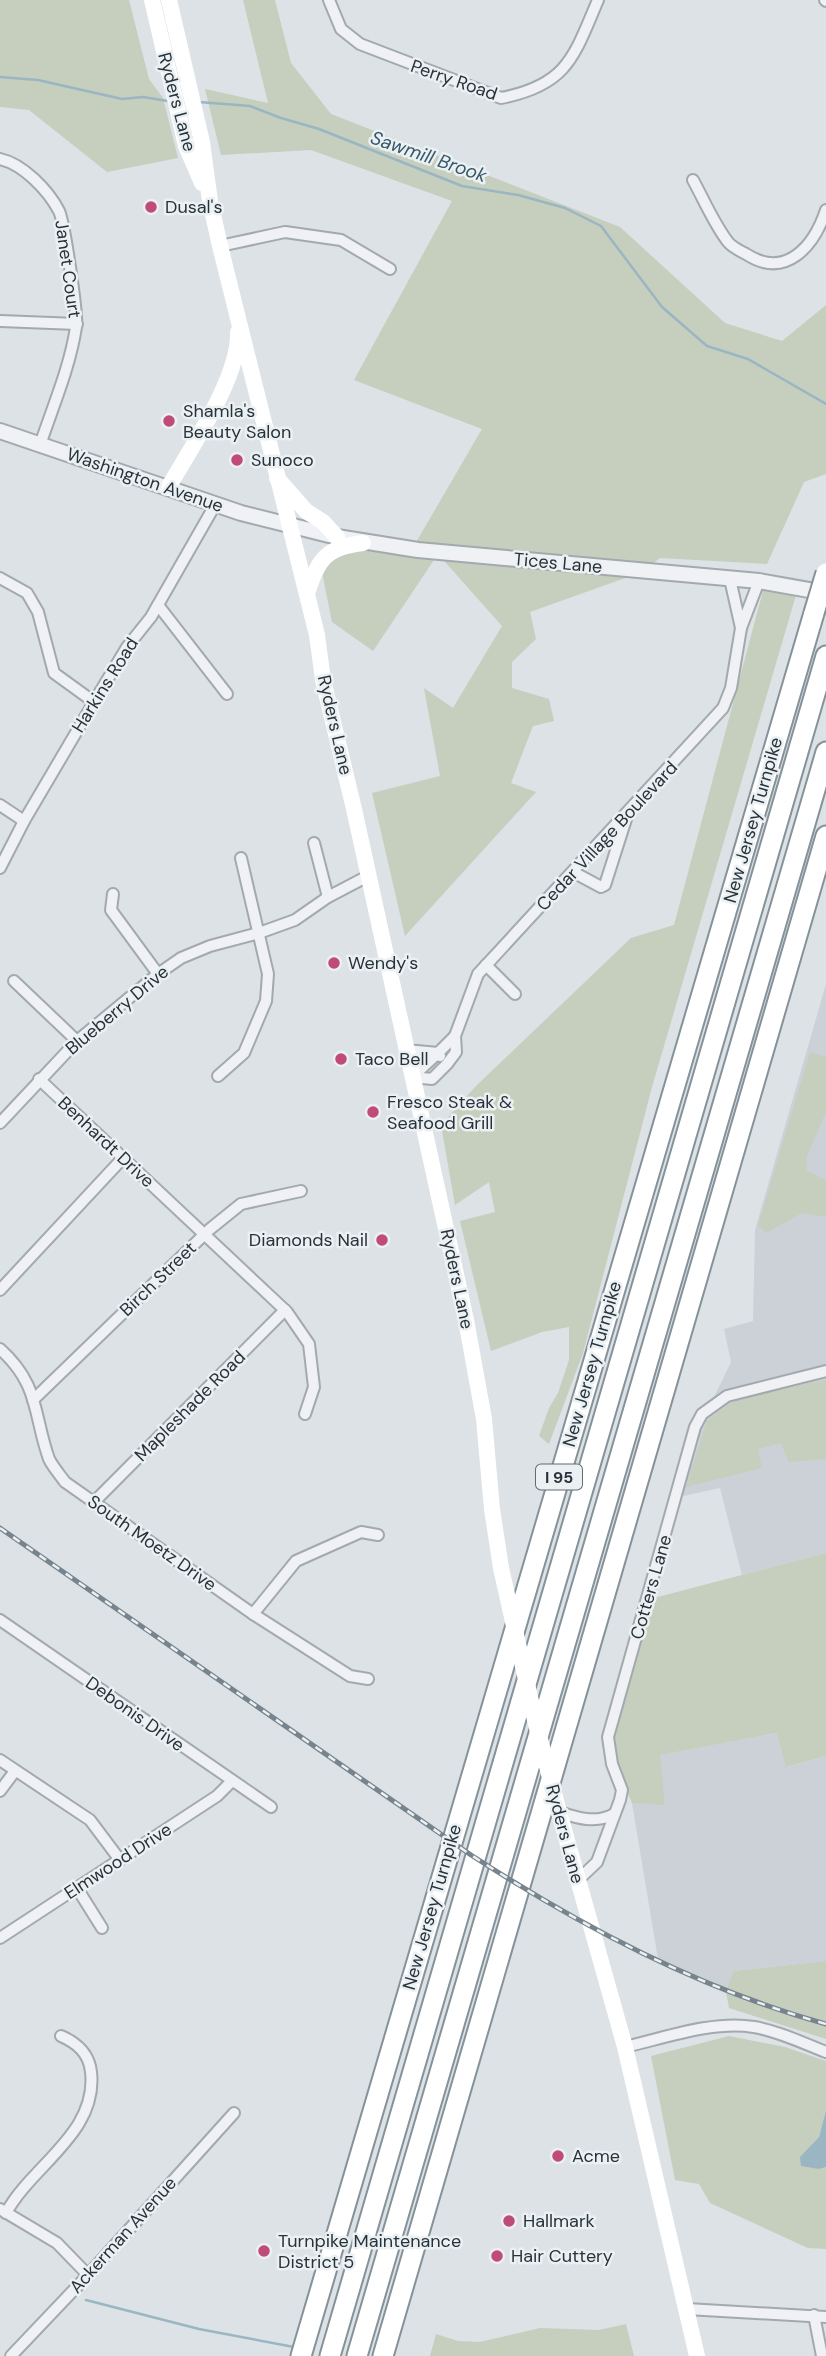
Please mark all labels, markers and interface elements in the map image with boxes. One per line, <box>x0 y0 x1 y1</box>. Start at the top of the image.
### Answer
street label: Ryders Lane <box>152 50 202 154</box>
street label: Perry Road <box>407 54 501 106</box>
water label: Sawmill Brook <box>367 125 491 188</box>
place label: Dusal's <box>165 195 222 219</box>
marker: Dusal's <box>143 199 159 215</box>
street label: Janet Court <box>49 219 87 319</box>
place label: Shamla's Beauty Salon <box>183 399 291 444</box>
marker: Shamla's Beauty Salon <box>161 413 177 429</box>
street label: Washington Avenue <box>63 442 227 518</box>
place label: Sunoco <box>251 448 314 472</box>
marker: Sunoco <box>229 452 245 468</box>
street label: Tices Lane <box>513 547 603 579</box>
street label: Harkins Road <box>66 633 144 737</box>
street label: Ryders Lane <box>312 673 358 777</box>
street label: New Jersey Turnpike <box>718 734 788 906</box>
street label: Cedar Village Boulevard <box>531 756 683 916</box>
place label: Wendy's <box>348 951 418 975</box>
marker: Wendy's <box>326 955 342 971</box>
street label: Blueberry Drive <box>60 960 174 1060</box>
place label: Taco Bell <box>355 1047 428 1071</box>
marker: Taco Bell <box>333 1051 349 1067</box>
place label: Fresco Steak & Seafood Grill <box>387 1090 512 1135</box>
street label: Benhardt Drive <box>53 1091 159 1193</box>
marker: Fresco Steak & Seafood Grill <box>365 1104 381 1120</box>
street label: Ryders Lane <box>435 1227 479 1331</box>
place label: Diamonds Nail <box>249 1228 368 1252</box>
marker: Diamonds Nail <box>374 1232 390 1248</box>
street label: Birch Street <box>114 1236 202 1322</box>
street label: New Jersey Turnpike <box>557 1278 627 1450</box>
street label: Mapleshade Road <box>129 1345 251 1467</box>
road number: I 95 <box>536 1464 582 1490</box>
street label: South Moetz Drive <box>83 1490 221 1596</box>
street label: Cotters Lane <box>625 1532 677 1642</box>
street label: Debonis Drive <box>81 1671 189 1757</box>
street label: Ryders Lane <box>540 1782 590 1886</box>
street label: Elmwood Drive <box>60 1817 176 1905</box>
street label: New Jersey Turnpike <box>397 1821 467 1993</box>
place label: Acme <box>572 2144 620 2168</box>
marker: Acme <box>550 2148 566 2164</box>
street label: Ackerman Avenue <box>64 2172 182 2298</box>
place label: Hallmark <box>523 2209 595 2233</box>
marker: Hallmark <box>501 2213 517 2229</box>
place label: Turnpike Maintenance District 5 <box>278 2229 461 2274</box>
marker: Turnpike Maintenance District 5 <box>256 2243 272 2259</box>
place label: Hair Cuttery <box>511 2244 613 2268</box>
marker: Hair Cuttery <box>489 2248 505 2264</box>

